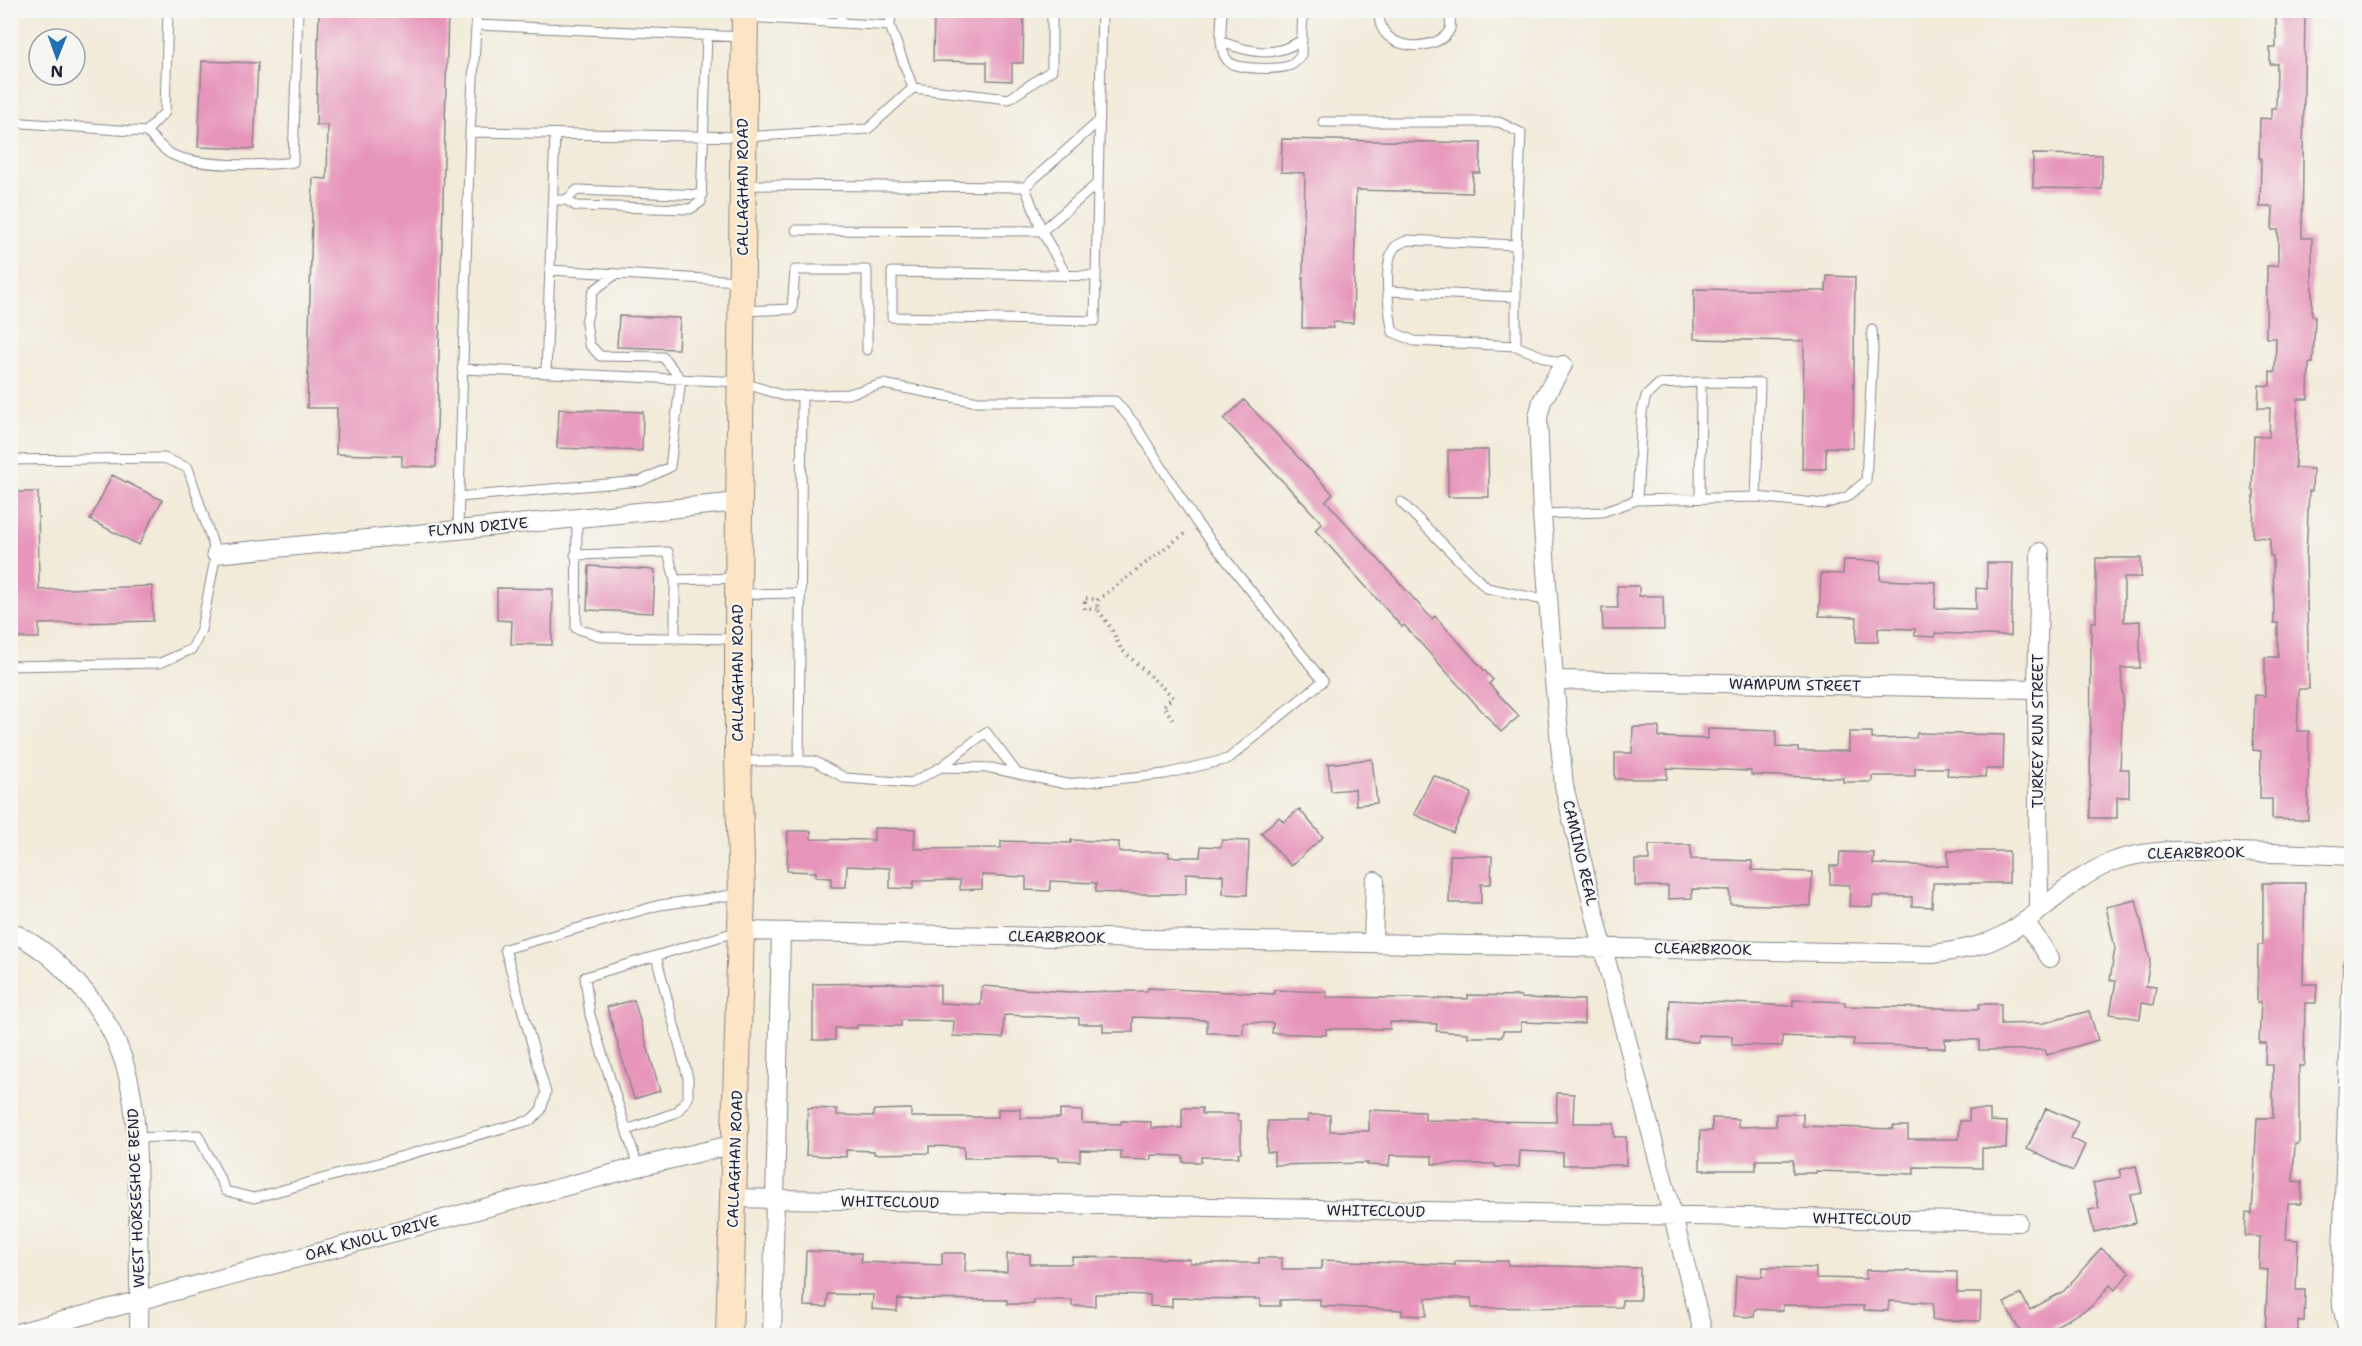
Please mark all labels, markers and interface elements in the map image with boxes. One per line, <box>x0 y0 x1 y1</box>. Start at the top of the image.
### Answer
north arrow <box>27 27 87 87</box>
text: N <box>50 61 63 82</box>
street label: CALLAGHAN ROAD <box>733 118 753 256</box>
street label: FLYNN DRIVE <box>427 513 529 541</box>
street label: CALLAGHAN ROAD <box>728 604 748 742</box>
street label: TURKEY RUN STREET <box>2028 654 2048 808</box>
street label: WAMPUM STREET <box>1729 674 1861 696</box>
street label: CAMINO REAL <box>1558 798 1602 908</box>
street label: CLEARBROOK <box>2147 842 2245 864</box>
street label: CLEARBROOK <box>1008 926 1106 948</box>
street label: CLEARBROOK <box>1654 938 1752 960</box>
street label: CALLAGHAN ROAD <box>723 1090 747 1228</box>
street label: WEST HORSESHOE BEND <box>123 1108 149 1288</box>
street label: WHITECLOUD <box>841 1191 940 1213</box>
street label: WHITECLOUD <box>1327 1200 1426 1222</box>
street label: WHITECLOUD <box>1813 1208 1912 1230</box>
street label: OAK KNOLL DRIVE <box>303 1211 441 1265</box>

